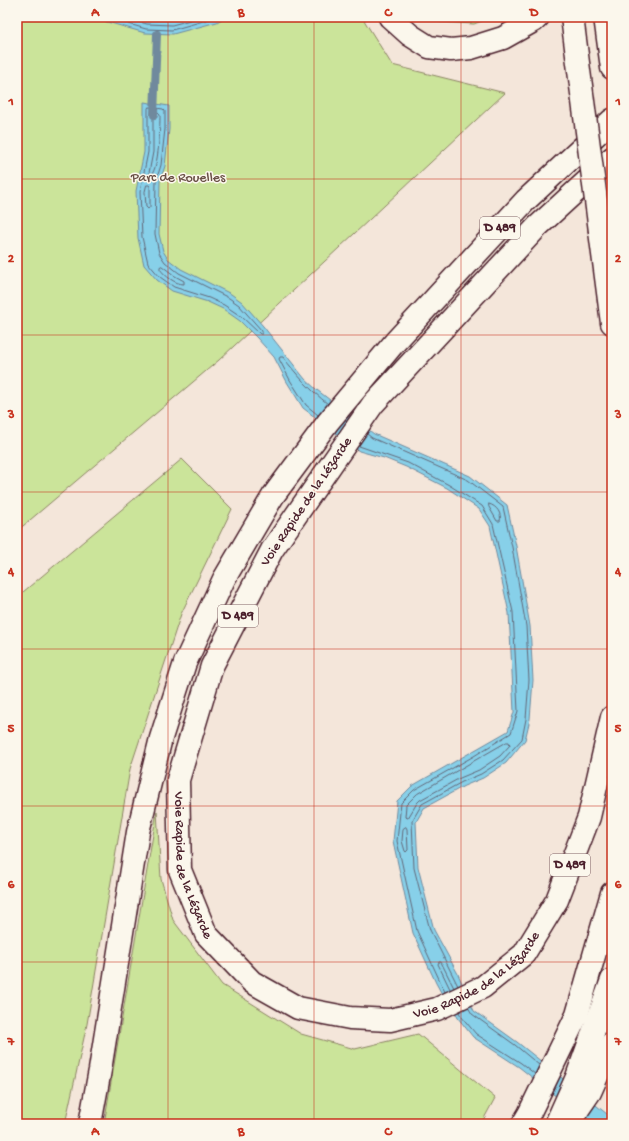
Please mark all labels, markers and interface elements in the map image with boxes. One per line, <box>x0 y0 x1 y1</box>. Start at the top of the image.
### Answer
text: A <box>90 6 100 21</box>
text: B <box>237 6 246 21</box>
text: C <box>383 6 393 21</box>
text: D <box>529 6 539 21</box>
text: 1 <box>7 95 14 110</box>
text: 1 <box>614 95 621 110</box>
park label: Parc de Rouelles <box>130 170 226 187</box>
road number: D 489 <box>480 217 520 239</box>
text: 2 <box>8 252 15 267</box>
text: 2 <box>615 252 622 267</box>
text: 3 <box>7 408 15 423</box>
text: 3 <box>614 408 622 423</box>
street label: Voie Rapide de la Lézarde <box>257 434 357 571</box>
text: 4 <box>7 565 15 580</box>
text: 4 <box>614 565 622 580</box>
road number: D 489 <box>218 605 258 627</box>
text: 5 <box>8 722 15 737</box>
text: 5 <box>615 722 622 737</box>
street label: Voie Rapide de la Lézarde <box>170 790 216 944</box>
road number: D 489 <box>550 854 590 876</box>
text: 6 <box>8 878 15 893</box>
text: 6 <box>615 878 622 893</box>
street label: Voie Rapide de la Lézarde <box>411 928 544 1023</box>
text: 7 <box>7 1035 16 1050</box>
text: 7 <box>614 1035 623 1050</box>
text: A <box>90 1125 100 1140</box>
text: B <box>237 1125 246 1140</box>
text: C <box>383 1125 393 1140</box>
text: D <box>529 1125 539 1140</box>

